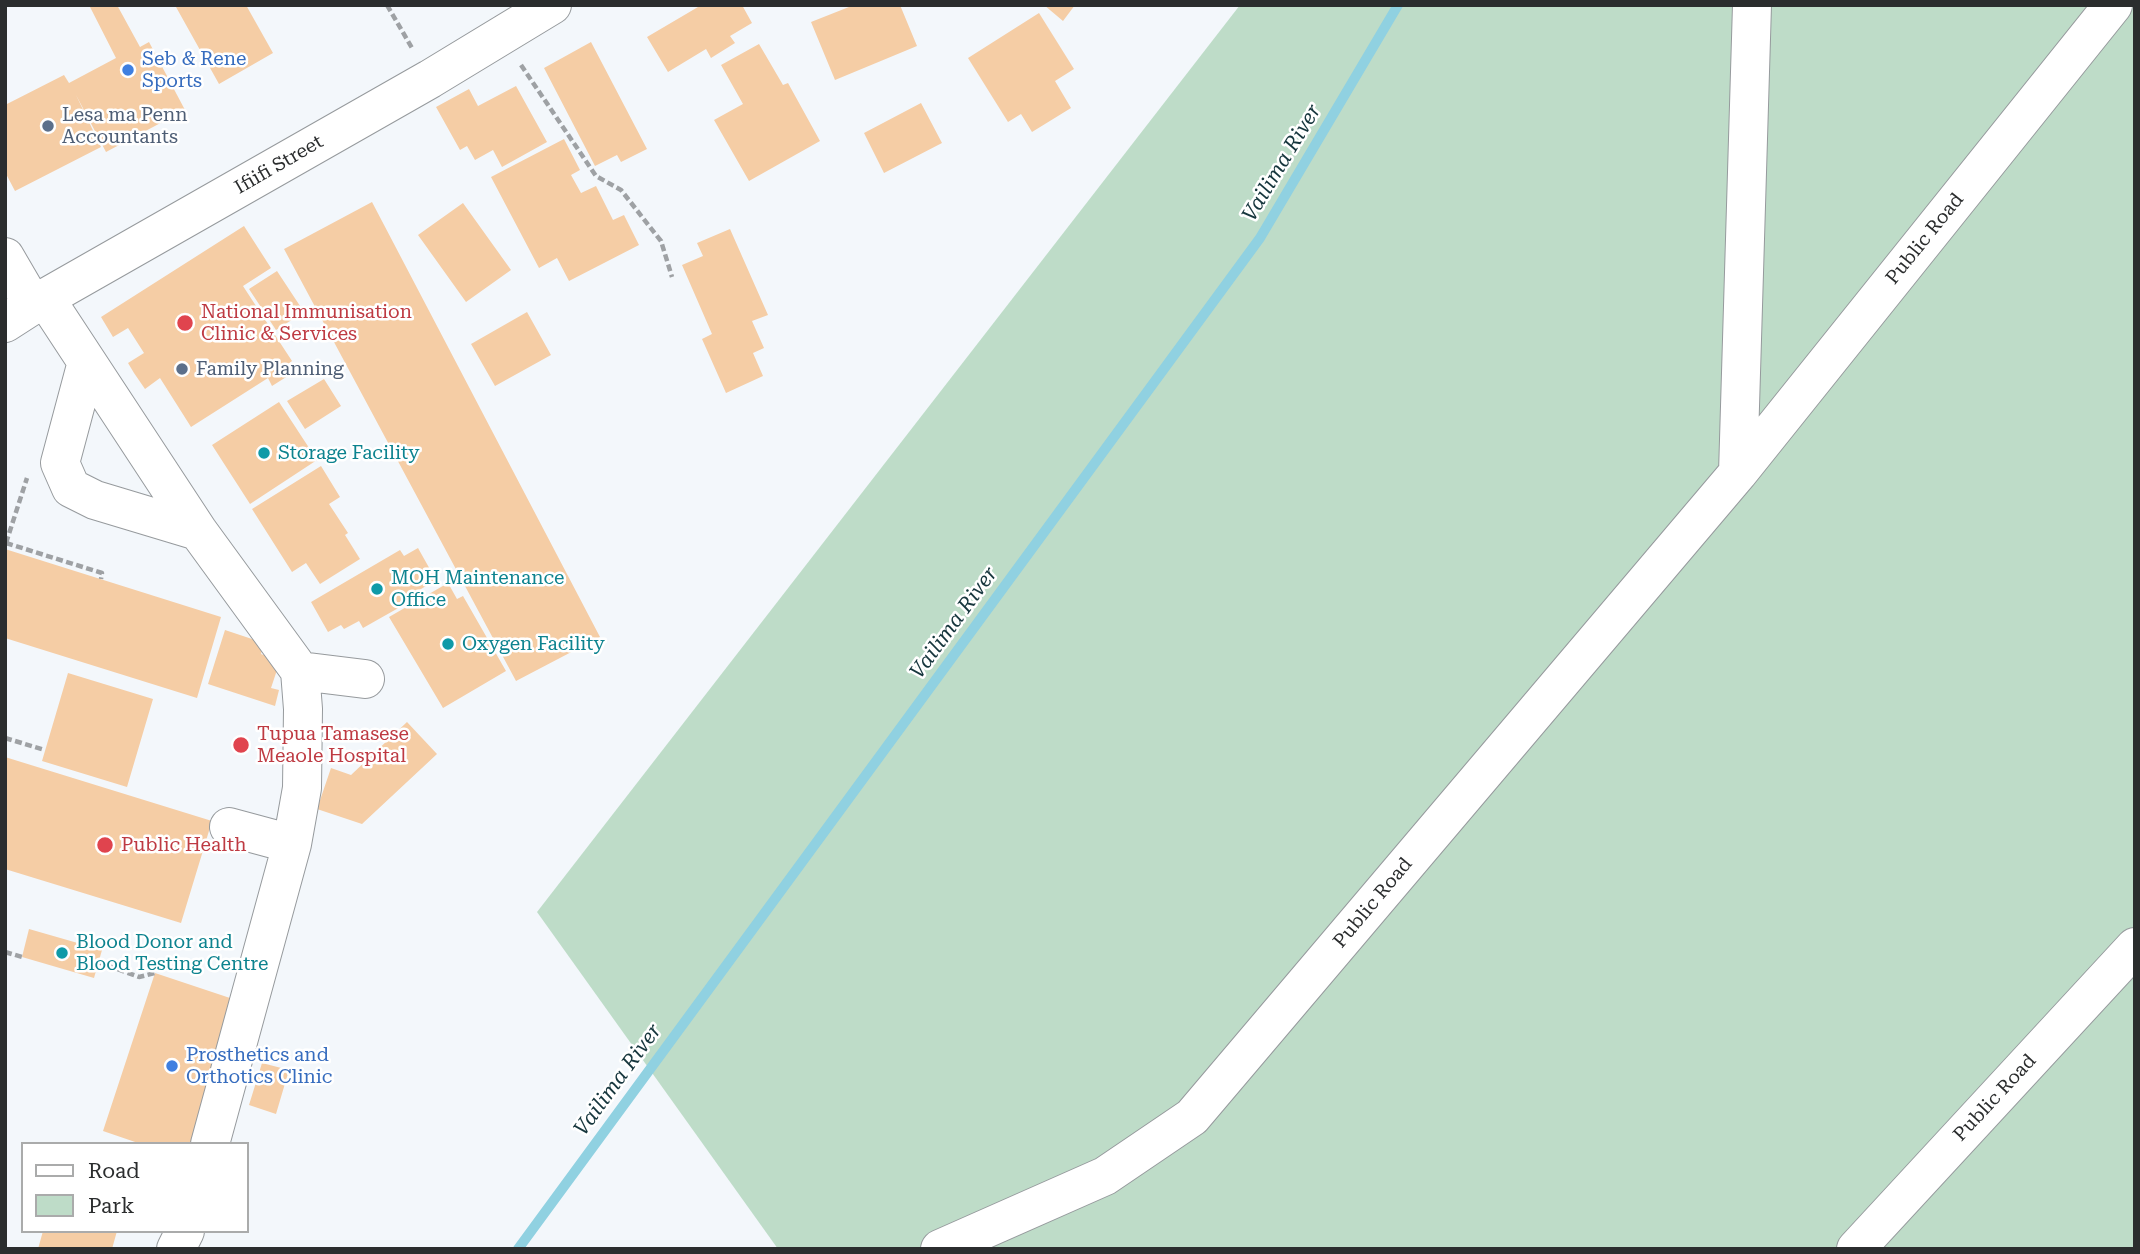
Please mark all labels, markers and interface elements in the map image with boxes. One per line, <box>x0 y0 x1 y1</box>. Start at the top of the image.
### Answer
place label: Seb & Rene Sports <box>142 48 246 92</box>
marker: Seb & Rene Sports <box>120 62 136 78</box>
water label: Vailima River <box>1237 100 1327 226</box>
place label: Lesa ma Penn Accountants <box>62 104 187 148</box>
marker: Lesa ma Penn Accountants <box>40 118 56 134</box>
street label: Ifiifi Street <box>231 131 327 199</box>
street label: Public Road <box>1881 189 1969 289</box>
place label: National Immunisation Clinic & Services <box>201 301 412 345</box>
marker: National Immunisation Clinic & Services <box>175 313 195 333</box>
place label: Family Planning <box>196 358 344 380</box>
marker: Family Planning <box>174 361 190 377</box>
place label: Storage Facility <box>278 442 419 464</box>
marker: Storage Facility <box>256 445 272 461</box>
water label: Vailima River <box>905 562 1003 684</box>
place label: MOH Maintenance Office <box>391 567 565 611</box>
marker: MOH Maintenance Office <box>369 581 385 597</box>
place label: Oxygen Facility <box>462 633 605 655</box>
marker: Oxygen Facility <box>440 636 456 652</box>
place label: Tupua Tamasese Meaole Hospital <box>257 723 409 767</box>
marker: Tupua Tamasese Meaole Hospital <box>231 735 251 755</box>
place label: Public Health <box>121 834 246 856</box>
marker: Public Health <box>95 835 115 855</box>
street label: Public Road <box>1329 853 1417 953</box>
place label: Blood Donor and Blood Testing Centre <box>76 931 268 975</box>
marker: Blood Donor and Blood Testing Centre <box>54 945 70 961</box>
water label: Vailima River <box>569 1019 667 1141</box>
place label: Prosthetics and Orthotics Clinic <box>186 1044 332 1088</box>
street label: Public Road <box>1949 1050 2041 1146</box>
marker: Prosthetics and Orthotics Clinic <box>164 1058 180 1074</box>
legend <box>21 1142 248 1233</box>
text: Road <box>88 1159 140 1183</box>
text: Park <box>88 1194 134 1218</box>

